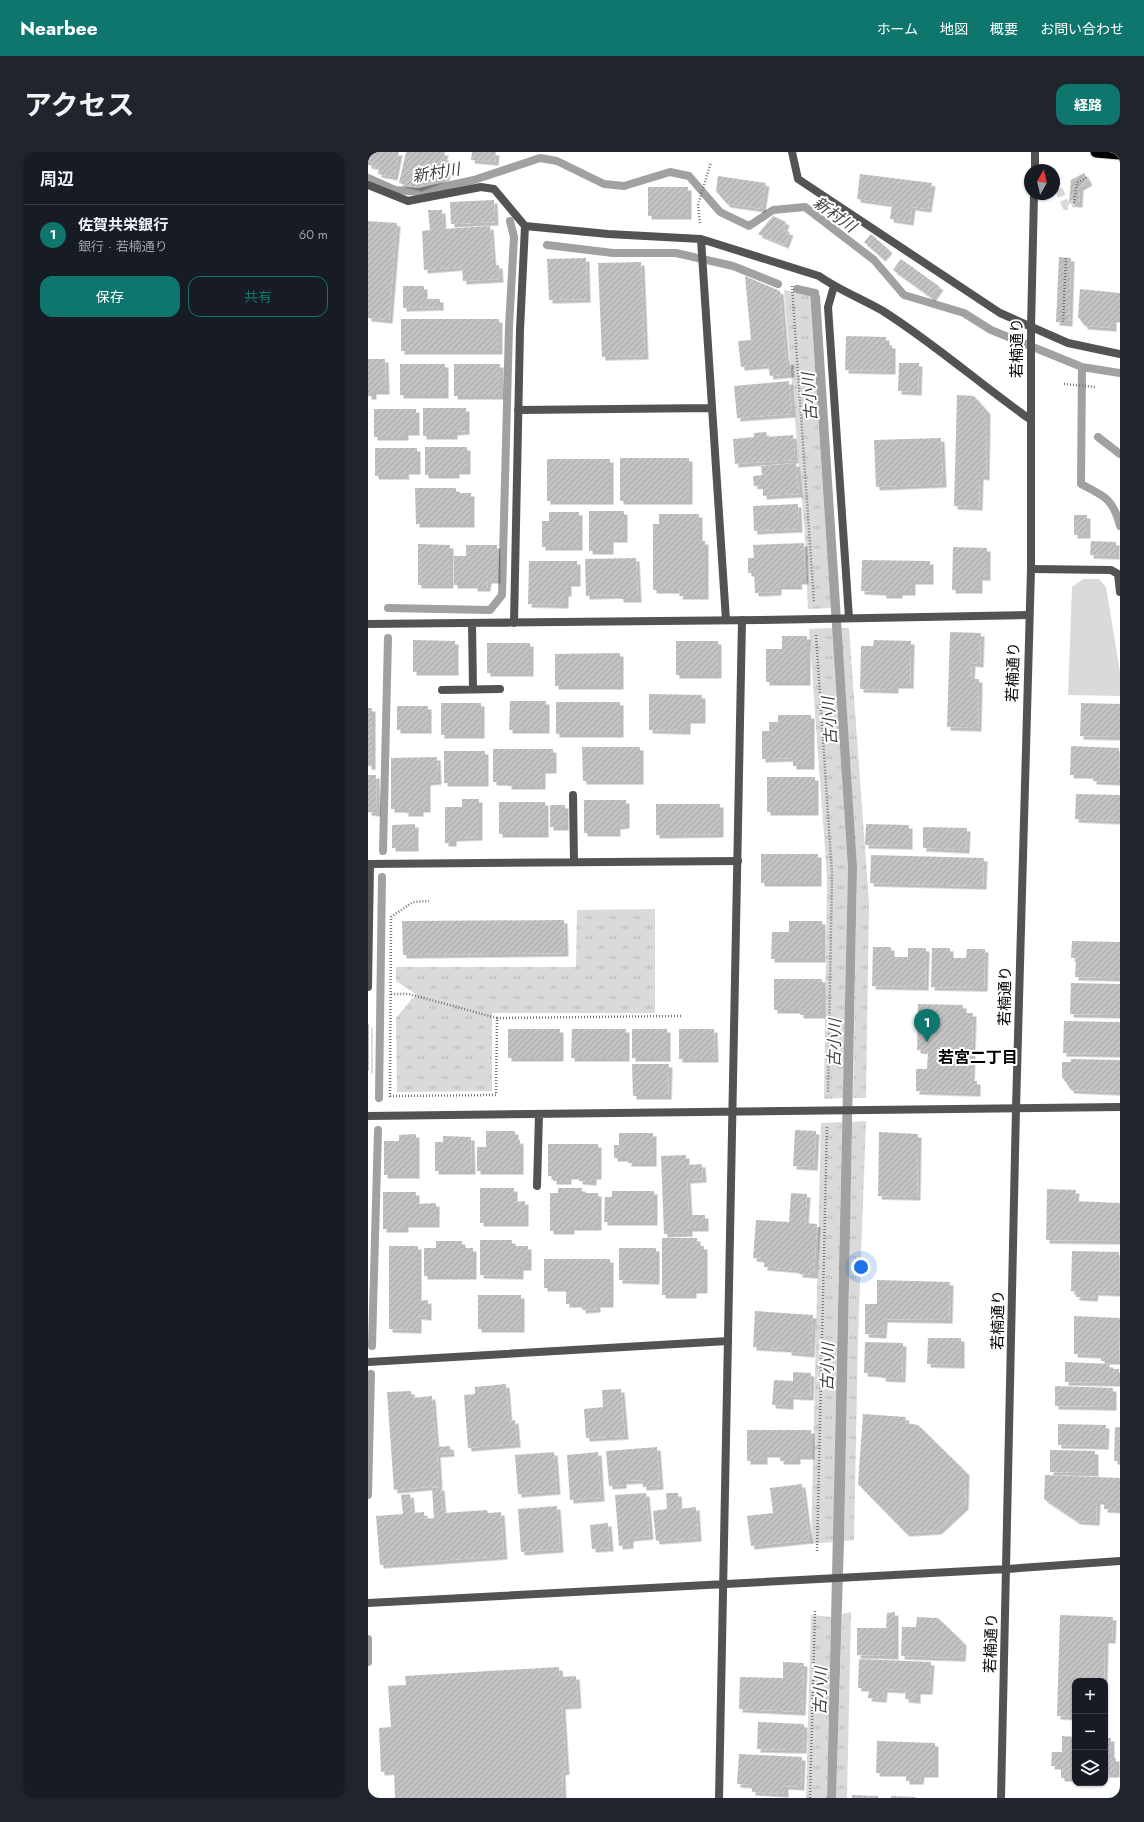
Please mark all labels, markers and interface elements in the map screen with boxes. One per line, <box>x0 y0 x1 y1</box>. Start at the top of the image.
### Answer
text: Nearbee <box>20 15 98 42</box>
text: ホーム <box>876 19 918 39</box>
text: 地図 <box>940 19 968 39</box>
text: 概要 <box>990 19 1018 39</box>
text: お問い合わせ <box>1040 19 1124 39</box>
button: 経路 <box>1056 84 1120 125</box>
text: アクセス <box>24 85 135 126</box>
water label: 新村川 <box>411 157 464 188</box>
north arrow <box>1024 164 1060 200</box>
text: 周辺 <box>40 167 74 191</box>
water label: 新村川 <box>809 191 862 239</box>
text: 佐賀共栄銀行 <box>78 214 168 236</box>
text: 1 <box>50 225 56 244</box>
text: 60 m <box>299 225 328 244</box>
text: 銀行 · 若楠通り <box>78 237 168 256</box>
button: 保存 <box>40 276 180 317</box>
button: 共有 <box>188 276 328 317</box>
street label: 若楠通り <box>1006 318 1028 378</box>
water label: 古小川 <box>796 370 823 422</box>
street label: 若楠通り <box>1001 642 1025 702</box>
water label: 古小川 <box>816 694 843 746</box>
street label: 若楠通り <box>993 966 1017 1026</box>
pin: 1 <box>914 1009 940 1042</box>
water label: 古小川 <box>823 1017 846 1067</box>
district label: 若宮二丁目 <box>938 1046 1018 1069</box>
your location <box>851 1257 871 1277</box>
street label: 若楠通り <box>986 1290 1010 1350</box>
water label: 古小川 <box>816 1341 839 1391</box>
street label: 若楠通り <box>979 1613 1003 1673</box>
water label: 古小川 <box>809 1665 832 1715</box>
map controls <box>1072 1678 1108 1786</box>
button: + <box>1072 1678 1108 1714</box>
button: − <box>1072 1714 1108 1750</box>
button: layers <box>1072 1750 1108 1786</box>

